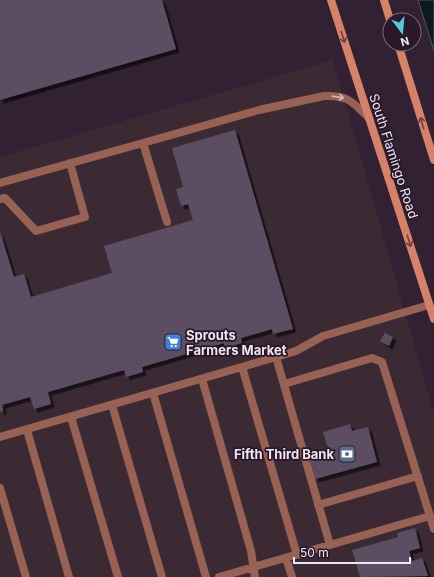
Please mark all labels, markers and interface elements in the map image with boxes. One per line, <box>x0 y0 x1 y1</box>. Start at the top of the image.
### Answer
north arrow <box>382 12 422 52</box>
one-way arrow <box>340 30 347 43</box>
text: N <box>399 34 411 49</box>
street label: South Flamingo Road <box>366 91 422 221</box>
one-way arrow <box>331 93 344 101</box>
one-way arrow <box>418 117 425 130</box>
one-way arrow <box>405 234 413 246</box>
place label: Sprouts Farmers Market <box>186 327 287 358</box>
supermarket icon: Sprouts Farmers Market <box>163 332 183 352</box>
bank icon: Fifth Third Bank <box>337 444 357 464</box>
place label: Fifth Third Bank <box>234 446 334 462</box>
scale bar <box>294 539 410 565</box>
text: 50 m <box>300 545 329 560</box>

